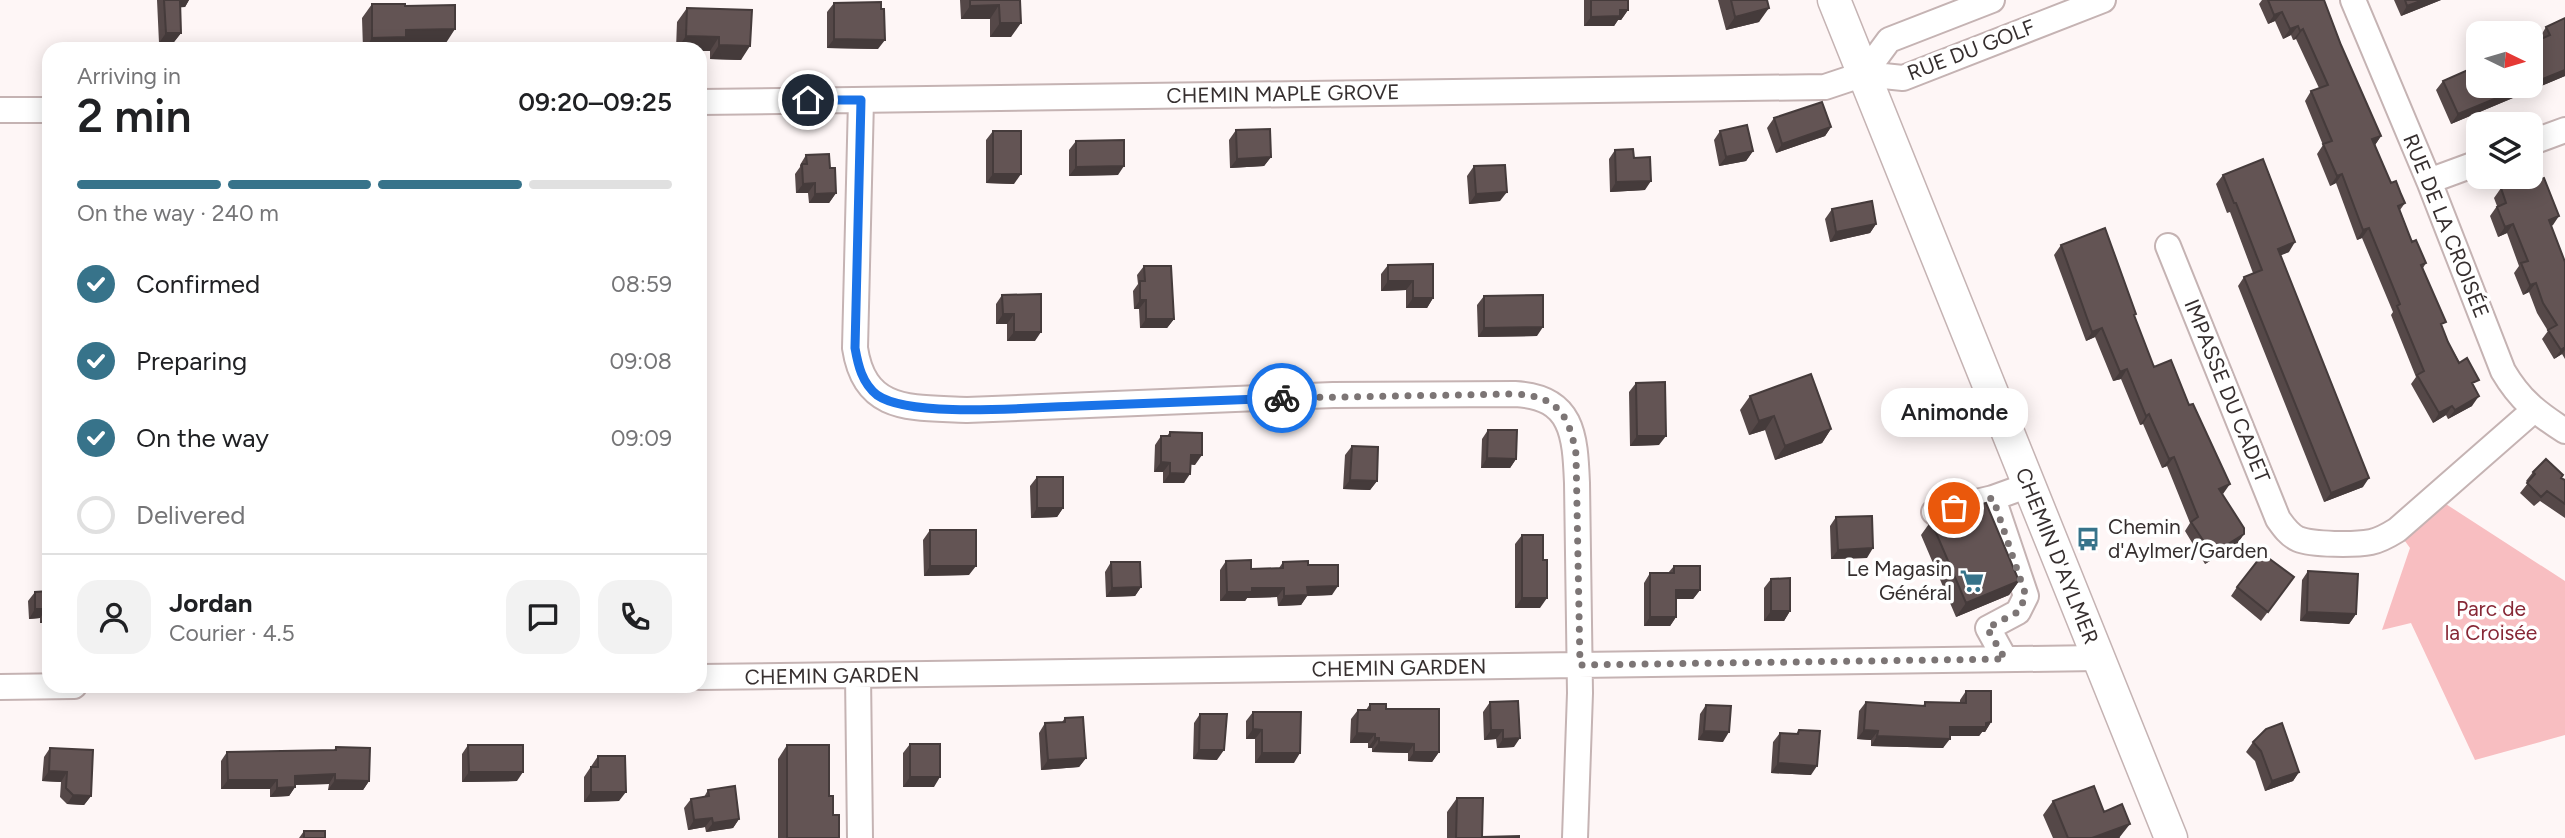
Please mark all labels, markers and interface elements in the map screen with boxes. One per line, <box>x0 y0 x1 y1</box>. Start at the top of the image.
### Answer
street label: RUE DU GOLF <box>1903 14 2038 85</box>
north arrow <box>2466 21 2543 98</box>
map controls <box>2466 21 2543 189</box>
text: Arriving in <box>77 62 181 90</box>
pin <box>778 70 838 130</box>
street label: CHEMIN MAPLE GROVE <box>1166 79 1400 108</box>
icon: home <box>789 81 827 119</box>
text: 09:20–09:25 <box>518 86 672 118</box>
text: 2 min <box>77 88 192 144</box>
button: layers <box>2466 112 2543 189</box>
street label: RUE DE LA CROISÉE <box>2398 130 2495 321</box>
text: On the way · 240 m <box>77 199 279 227</box>
icon: check <box>77 265 115 303</box>
text: Confirmed <box>136 268 260 300</box>
text: 08:59 <box>611 270 672 298</box>
street label: IMPASSE DU CADET <box>2179 295 2276 487</box>
icon: check <box>77 342 115 380</box>
text: Preparing <box>136 345 247 377</box>
text: 09:08 <box>610 347 672 375</box>
courier <box>1247 363 1317 433</box>
icon: bike <box>1263 379 1301 417</box>
callout: Animonde <box>1881 389 2028 438</box>
text: Animonde <box>1901 398 2008 426</box>
icon: check <box>77 419 115 457</box>
text: On the way <box>136 422 269 454</box>
text: 09:09 <box>611 424 672 452</box>
street label: CHEMIN D'AYLMER <box>2011 464 2104 648</box>
pin <box>1924 478 1984 538</box>
icon: bag <box>1935 489 1973 527</box>
text: Delivered <box>136 499 245 531</box>
place label: Chemin d'Aylmer/Garden <box>2108 514 2268 563</box>
bus stop icon: Chemin d'Aylmer/Garden <box>2074 525 2102 553</box>
place label: Le Magasin Général <box>1847 556 1952 605</box>
supermarket icon: Le Magasin Général <box>1958 567 1986 595</box>
button: person <box>77 580 151 654</box>
button: chat <box>506 580 580 654</box>
button: phone <box>598 580 672 654</box>
text: Jordan <box>169 587 252 619</box>
park label: Parc de la Croisée <box>2445 596 2537 645</box>
text: Courier · 4.5 <box>169 619 295 647</box>
street label: CHEMIN GARDEN <box>1312 653 1486 682</box>
street label: CHEMIN GARDEN <box>745 661 919 690</box>

